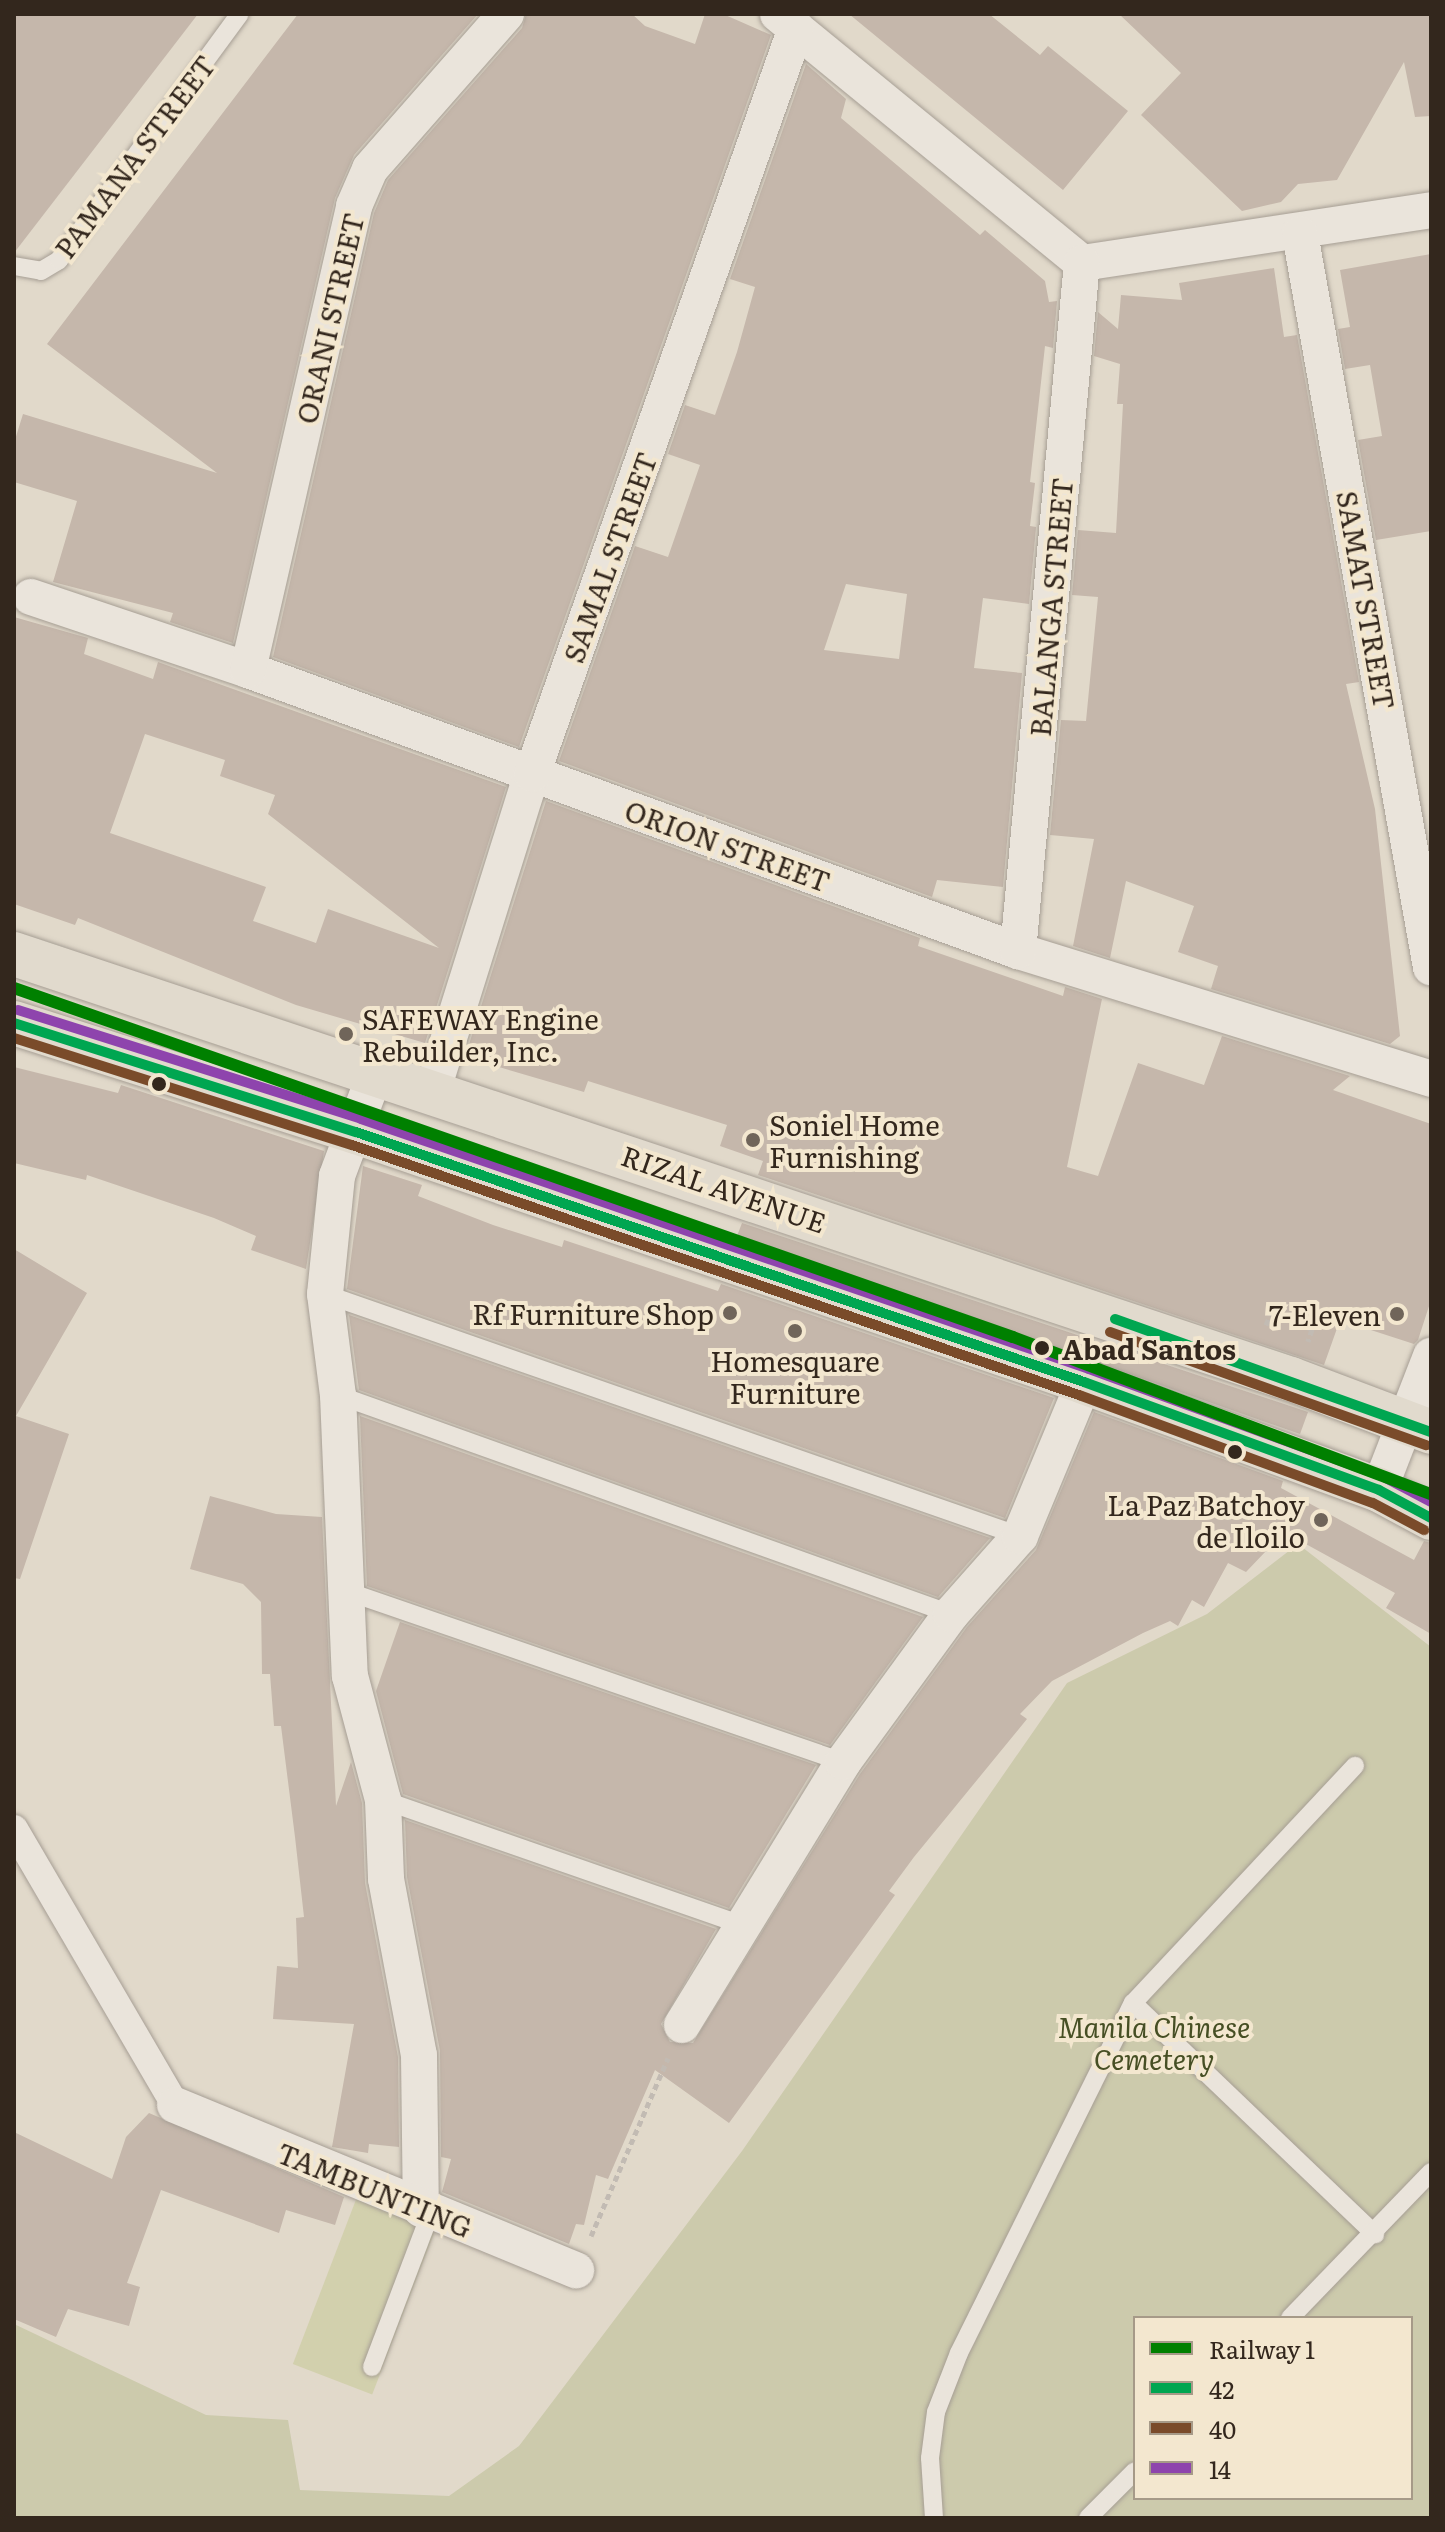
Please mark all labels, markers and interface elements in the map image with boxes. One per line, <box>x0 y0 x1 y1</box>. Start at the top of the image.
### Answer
street label: PAMANA STREET <box>47 48 221 264</box>
street label: ORANI STREET <box>288 209 370 427</box>
street label: SAMAL STREET <box>555 447 663 667</box>
street label: BALANGA STREET <box>1022 476 1078 738</box>
street label: SAMAT STREET <box>1331 488 1403 712</box>
street label: ORION STREET <box>621 792 835 898</box>
place label: SAFEWAY Engine Rebuilder, Inc. <box>362 1001 599 1067</box>
marker: SAFEWAY Engine Rebuilder, Inc. <box>337 1025 355 1043</box>
unlabelled marker <box>151 1076 167 1092</box>
place label: Soniel Home Furnishing <box>769 1107 940 1173</box>
marker: Soniel Home Furnishing <box>744 1131 762 1149</box>
street label: RIZAL AVENUE <box>617 1137 831 1239</box>
place label: Rf Furniture Shop <box>472 1296 714 1330</box>
place label: 7-Eleven <box>1269 1297 1381 1331</box>
marker: Rf Furniture Shop <box>721 1304 739 1322</box>
marker: 7-Eleven <box>1388 1305 1406 1323</box>
marker: Homesquare Furniture <box>786 1322 804 1340</box>
place label: Abad Santos <box>1062 1331 1236 1365</box>
marker: Abad Santos <box>1029 1335 1055 1361</box>
place label: Homesquare Furniture <box>710 1343 880 1409</box>
unlabelled marker <box>1227 1444 1243 1460</box>
place label: La Paz Batchoy de Iloilo <box>1107 1487 1305 1553</box>
marker: La Paz Batchoy de Iloilo <box>1312 1511 1330 1529</box>
park label: Manila Chinese Cemetery <box>1058 2009 1250 2075</box>
street label: TAMBUNTING <box>273 2135 477 2243</box>
legend <box>1133 2316 1413 2500</box>
text: Railway 1 <box>1209 2331 1315 2366</box>
text: 42 <box>1209 2371 1234 2406</box>
text: 40 <box>1209 2411 1236 2446</box>
text: 14 <box>1209 2451 1231 2486</box>

